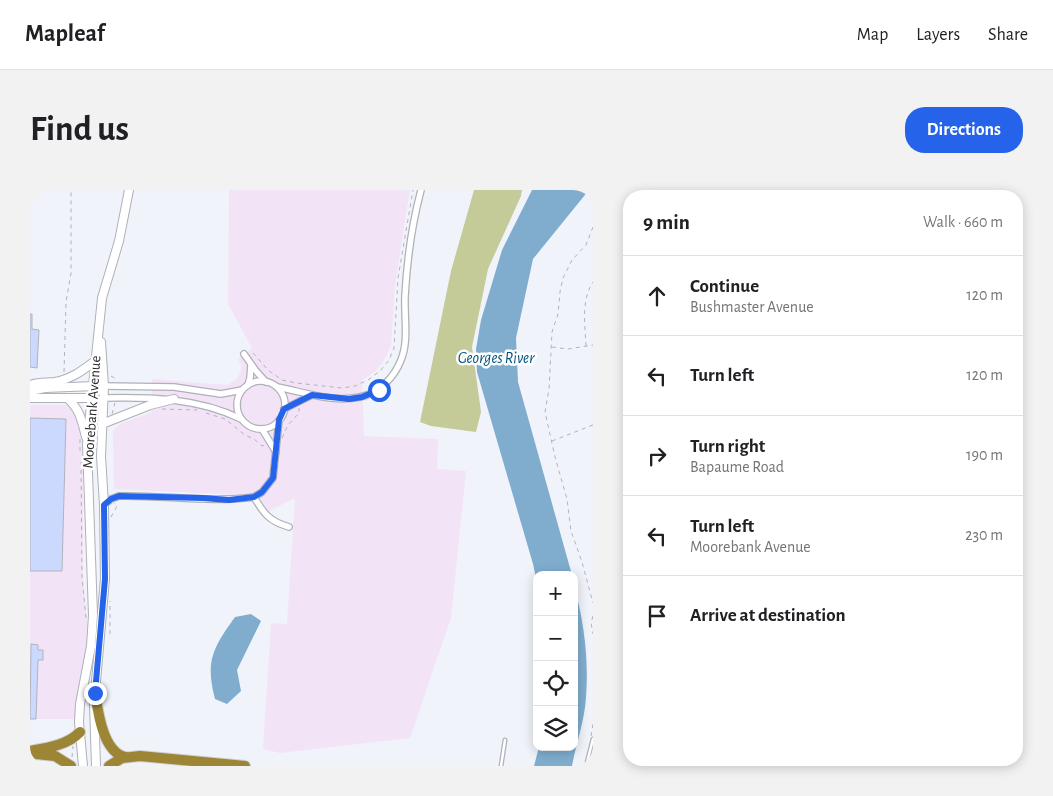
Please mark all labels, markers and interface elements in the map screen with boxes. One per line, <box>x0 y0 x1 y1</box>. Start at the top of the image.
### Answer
text: Mapleaf <box>25 22 105 46</box>
text: Map <box>857 26 888 44</box>
text: Layers <box>916 26 960 44</box>
text: Share <box>988 26 1028 44</box>
button: Directions <box>905 107 1023 153</box>
text: Find us <box>30 112 129 147</box>
text: 9 min <box>643 212 690 233</box>
text: Walk · 660 m <box>923 214 1003 230</box>
text: Continue <box>690 277 759 296</box>
icon: ahead <box>643 282 671 310</box>
text: 120 m <box>966 287 1003 303</box>
text: Bushmaster Avenue <box>690 299 814 315</box>
water label: Georges River <box>458 350 535 366</box>
street label: Moorebank Avenue <box>81 355 103 469</box>
icon: left <box>643 362 671 390</box>
text: Turn left <box>690 366 754 385</box>
text: 120 m <box>966 367 1003 383</box>
route start <box>368 379 391 402</box>
text: Turn right <box>690 437 765 456</box>
icon: right <box>643 442 671 470</box>
text: 190 m <box>966 447 1003 463</box>
text: Bapaume Road <box>690 459 784 475</box>
text: Turn left <box>690 517 754 536</box>
icon: left <box>643 522 671 550</box>
text: 230 m <box>965 527 1003 543</box>
text: Moorebank Avenue <box>690 539 811 555</box>
map controls <box>533 571 578 751</box>
button: + <box>533 571 578 616</box>
icon: arrive <box>643 602 671 630</box>
text: Arrive at destination <box>690 606 846 625</box>
button: − <box>533 616 578 661</box>
button: locate <box>533 661 578 706</box>
route end <box>84 682 107 705</box>
button: layers <box>533 706 578 751</box>

